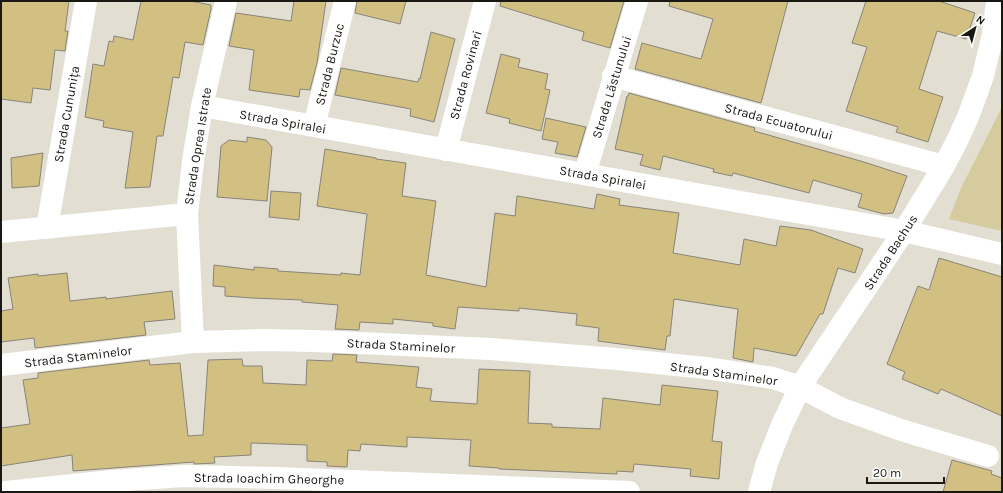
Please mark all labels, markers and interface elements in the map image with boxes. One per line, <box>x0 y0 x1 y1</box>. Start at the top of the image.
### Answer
north arrow <box>955 8 995 48</box>
text: N <box>974 13 988 28</box>
street label: Strada Burzuc <box>312 22 347 107</box>
street label: Strada Rovinari <box>446 29 485 121</box>
street label: Strada Lăstunului <box>589 34 634 140</box>
street label: Strada Cununița <box>51 65 82 164</box>
street label: Strada Oprea Istrate <box>181 86 214 206</box>
street label: Strada Ecuatorului <box>723 100 835 143</box>
street label: Strada Spiralei <box>238 106 328 137</box>
street label: Strada Spiralei <box>558 162 648 193</box>
street label: Strada Bachus <box>860 212 921 293</box>
street label: Strada Staminelor <box>346 335 456 356</box>
street label: Strada Staminelor <box>23 342 133 371</box>
street label: Strada Staminelor <box>669 359 779 389</box>
scale bar <box>867 459 944 485</box>
text: 20 m <box>873 466 901 480</box>
street label: Strada Ioachim Gheorghe <box>194 470 345 487</box>

